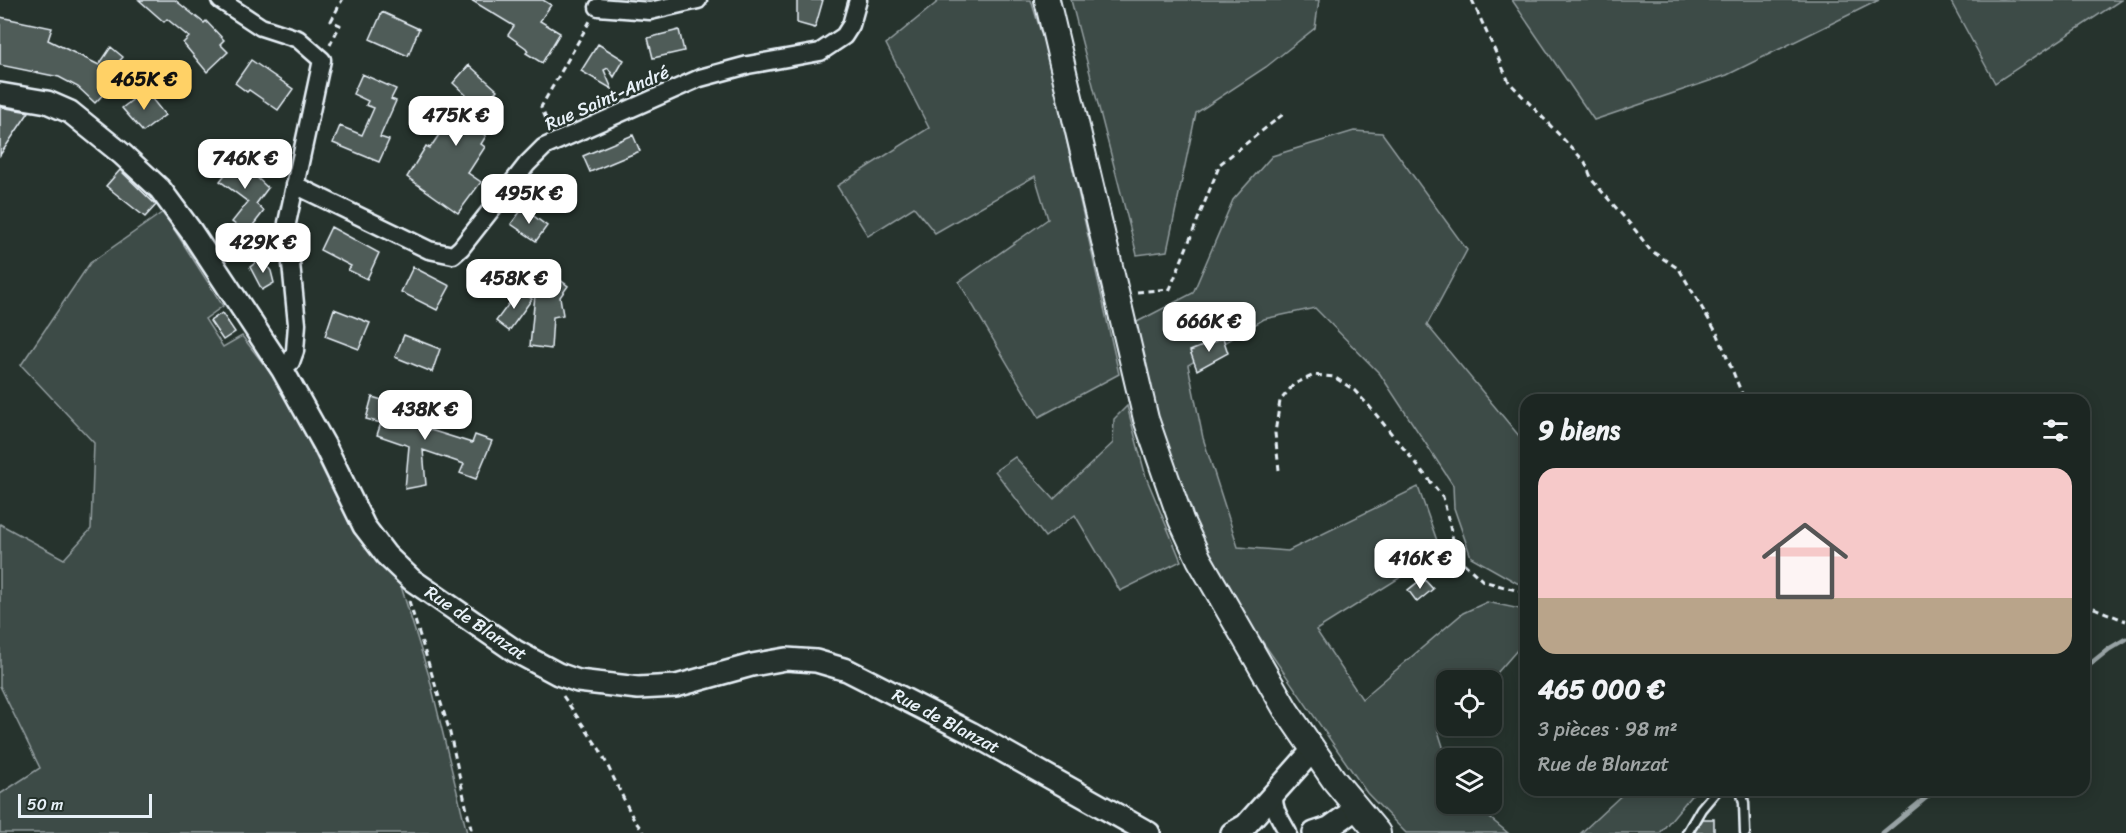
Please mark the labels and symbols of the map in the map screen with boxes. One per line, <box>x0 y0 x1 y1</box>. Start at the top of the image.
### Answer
street label: Rue Saint-André <box>540 56 674 140</box>
pin: 465K € <box>95 60 193 111</box>
pin: 475K € <box>407 96 505 147</box>
pin: 746K € <box>196 139 294 190</box>
pin: 495K € <box>480 174 578 225</box>
pin: 429K € <box>214 223 312 274</box>
pin: 458K € <box>465 259 563 310</box>
pin: 666K € <box>1160 302 1258 353</box>
pin: 438K € <box>376 390 474 441</box>
pin: 416K € <box>1371 539 1469 590</box>
street label: Rue de Blanzat <box>418 577 534 669</box>
street label: Rue de Blanzat <box>886 679 1006 763</box>
scale bar <box>18 791 152 818</box>

